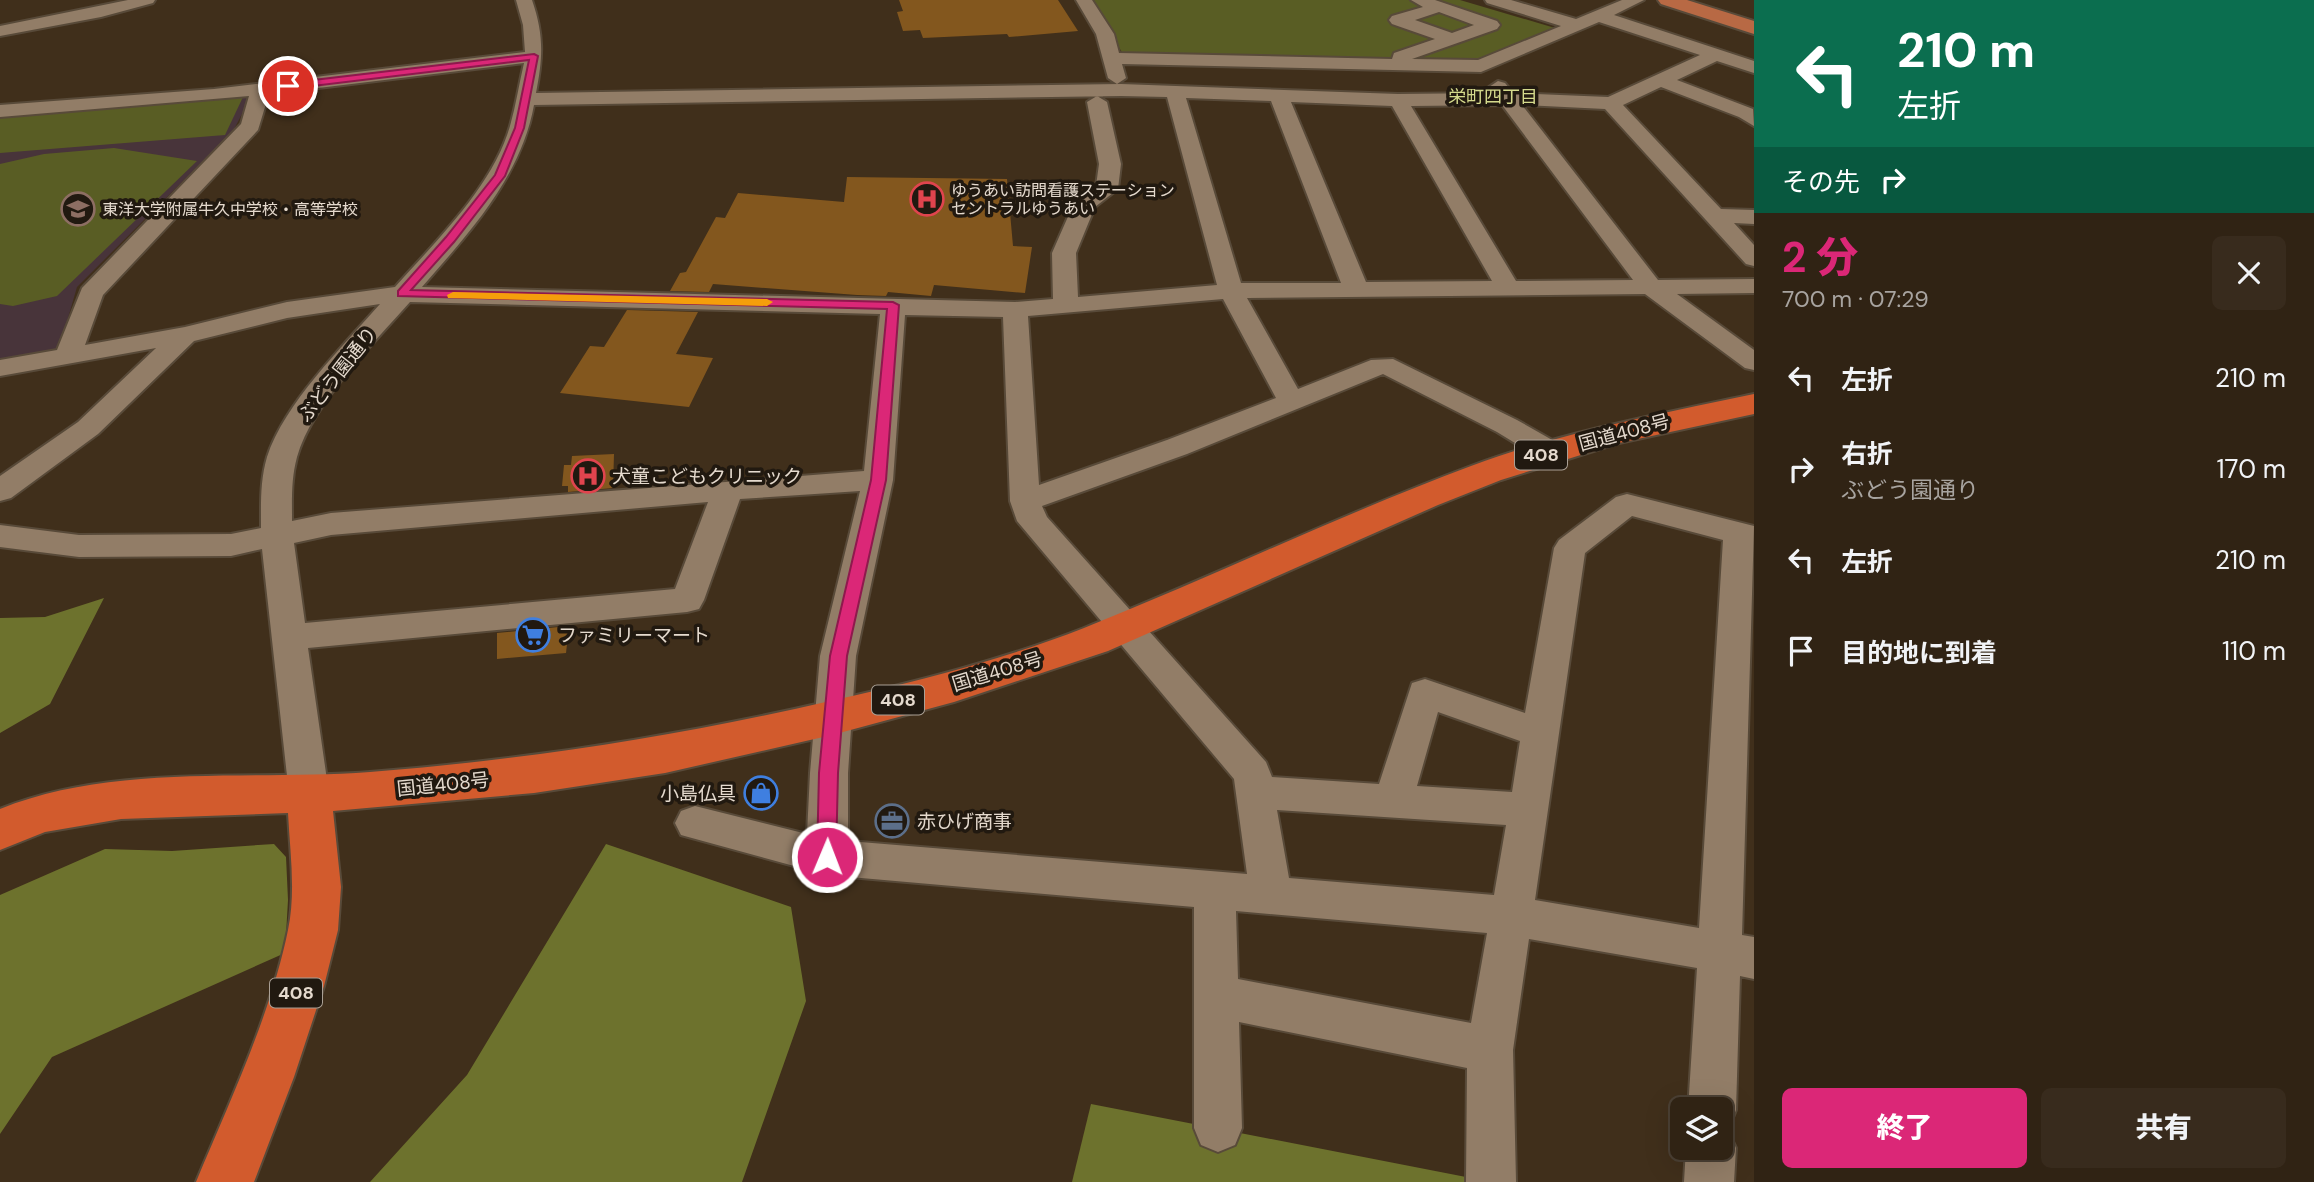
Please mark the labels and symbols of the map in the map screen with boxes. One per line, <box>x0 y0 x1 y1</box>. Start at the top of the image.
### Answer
pin <box>258 56 318 116</box>
district label: 栄町四丁目 <box>1448 85 1538 109</box>
hospital icon: ゆうあい訪問看護ステーション セントラルゆうあい <box>908 180 946 218</box>
place label: ゆうあい訪問看護ステーション セントラルゆうあい <box>951 180 1175 219</box>
school or university icon: 東洋大学附属牛久中学校・高等学校 <box>59 190 97 228</box>
place label: 東洋大学附属牛久中学校・高等学校 <box>102 199 358 220</box>
street label: ぶどう園通り <box>292 322 382 427</box>
street label: 国道408号 <box>1576 408 1672 457</box>
road number: 408 <box>1515 440 1567 470</box>
hospital icon: 犬童こどもクリニック <box>569 457 607 495</box>
place label: 犬童こどもクリニック <box>612 464 802 489</box>
supermarket icon: ファミリーマート <box>514 616 552 654</box>
place label: ファミリーマート <box>558 623 710 648</box>
street label: 国道408号 <box>949 646 1045 697</box>
road number: 408 <box>872 686 924 714</box>
street label: 国道408号 <box>395 767 491 802</box>
shop icon: 小島仏具 <box>742 774 780 812</box>
place label: 小島仏具 <box>660 781 736 806</box>
office icon: 赤ひげ商事 <box>873 802 911 840</box>
place label: 赤ひげ商事 <box>917 809 1012 834</box>
position arrow <box>790 820 864 894</box>
road number: 408 <box>270 978 322 1008</box>

